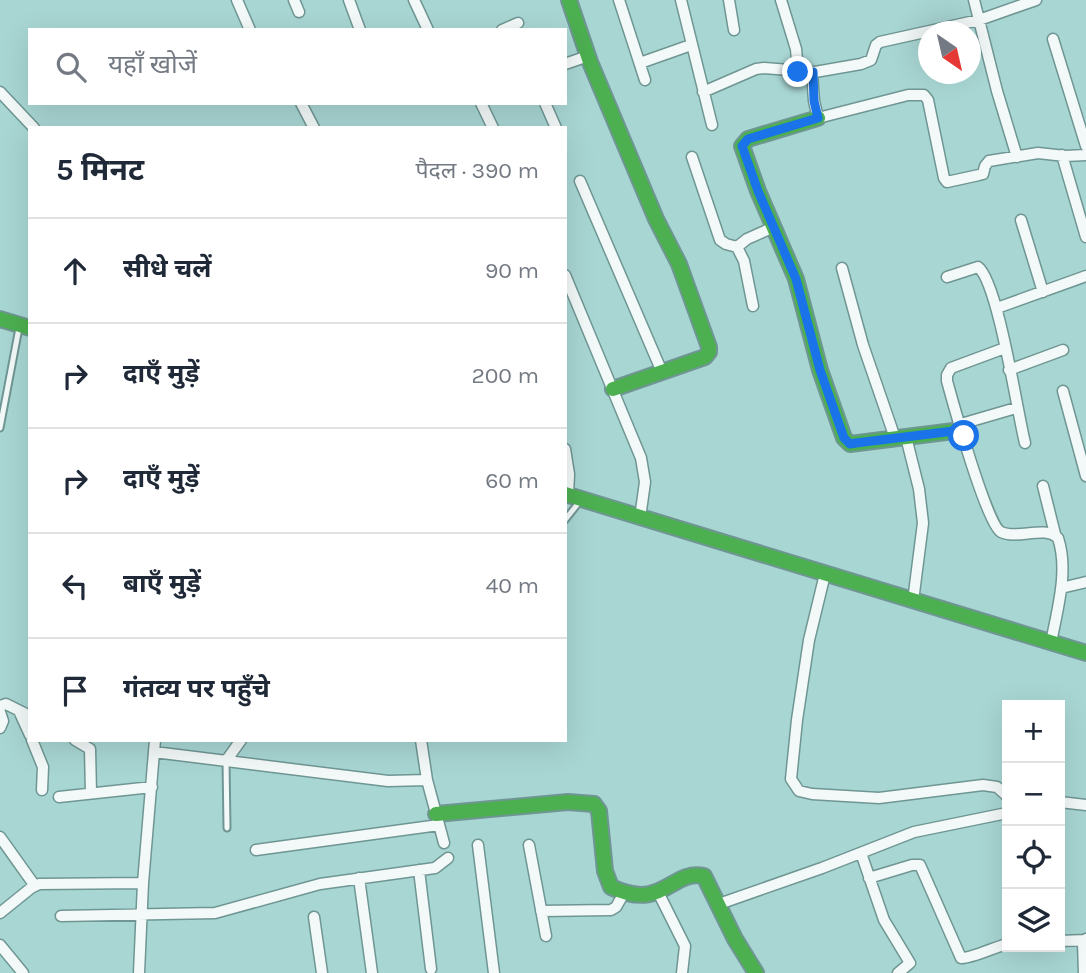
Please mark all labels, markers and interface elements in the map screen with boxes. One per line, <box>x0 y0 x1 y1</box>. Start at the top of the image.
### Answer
north arrow <box>918 21 981 84</box>
search box <box>28 28 567 105</box>
icon: search <box>52 48 90 86</box>
text: यहाँ खोजें <box>108 49 197 80</box>
route end <box>782 56 813 87</box>
text: 5 मिनट <box>56 152 144 188</box>
text: पैदल · 390 m <box>416 157 539 184</box>
icon: ahead <box>56 252 94 290</box>
text: सीधे चलें <box>123 253 212 284</box>
text: 90 m <box>485 257 539 284</box>
icon: right <box>56 357 94 395</box>
text: दाएँ मुड़ें <box>123 358 199 389</box>
text: 200 m <box>471 362 539 389</box>
route start <box>948 420 979 451</box>
icon: right <box>56 462 94 500</box>
text: दाएँ मुड़ें <box>123 463 199 494</box>
text: 60 m <box>485 467 539 494</box>
icon: left <box>56 567 94 605</box>
text: बाएँ मुड़ें <box>123 568 201 599</box>
text: 40 m <box>486 572 539 599</box>
icon: arrive <box>56 672 94 710</box>
text: गंतव्य पर पहुँचे <box>123 673 270 704</box>
map controls <box>1002 700 1065 952</box>
button: + <box>1002 700 1065 763</box>
button: − <box>1002 763 1065 826</box>
button: locate <box>1002 826 1065 889</box>
button: layers <box>1002 889 1065 952</box>

